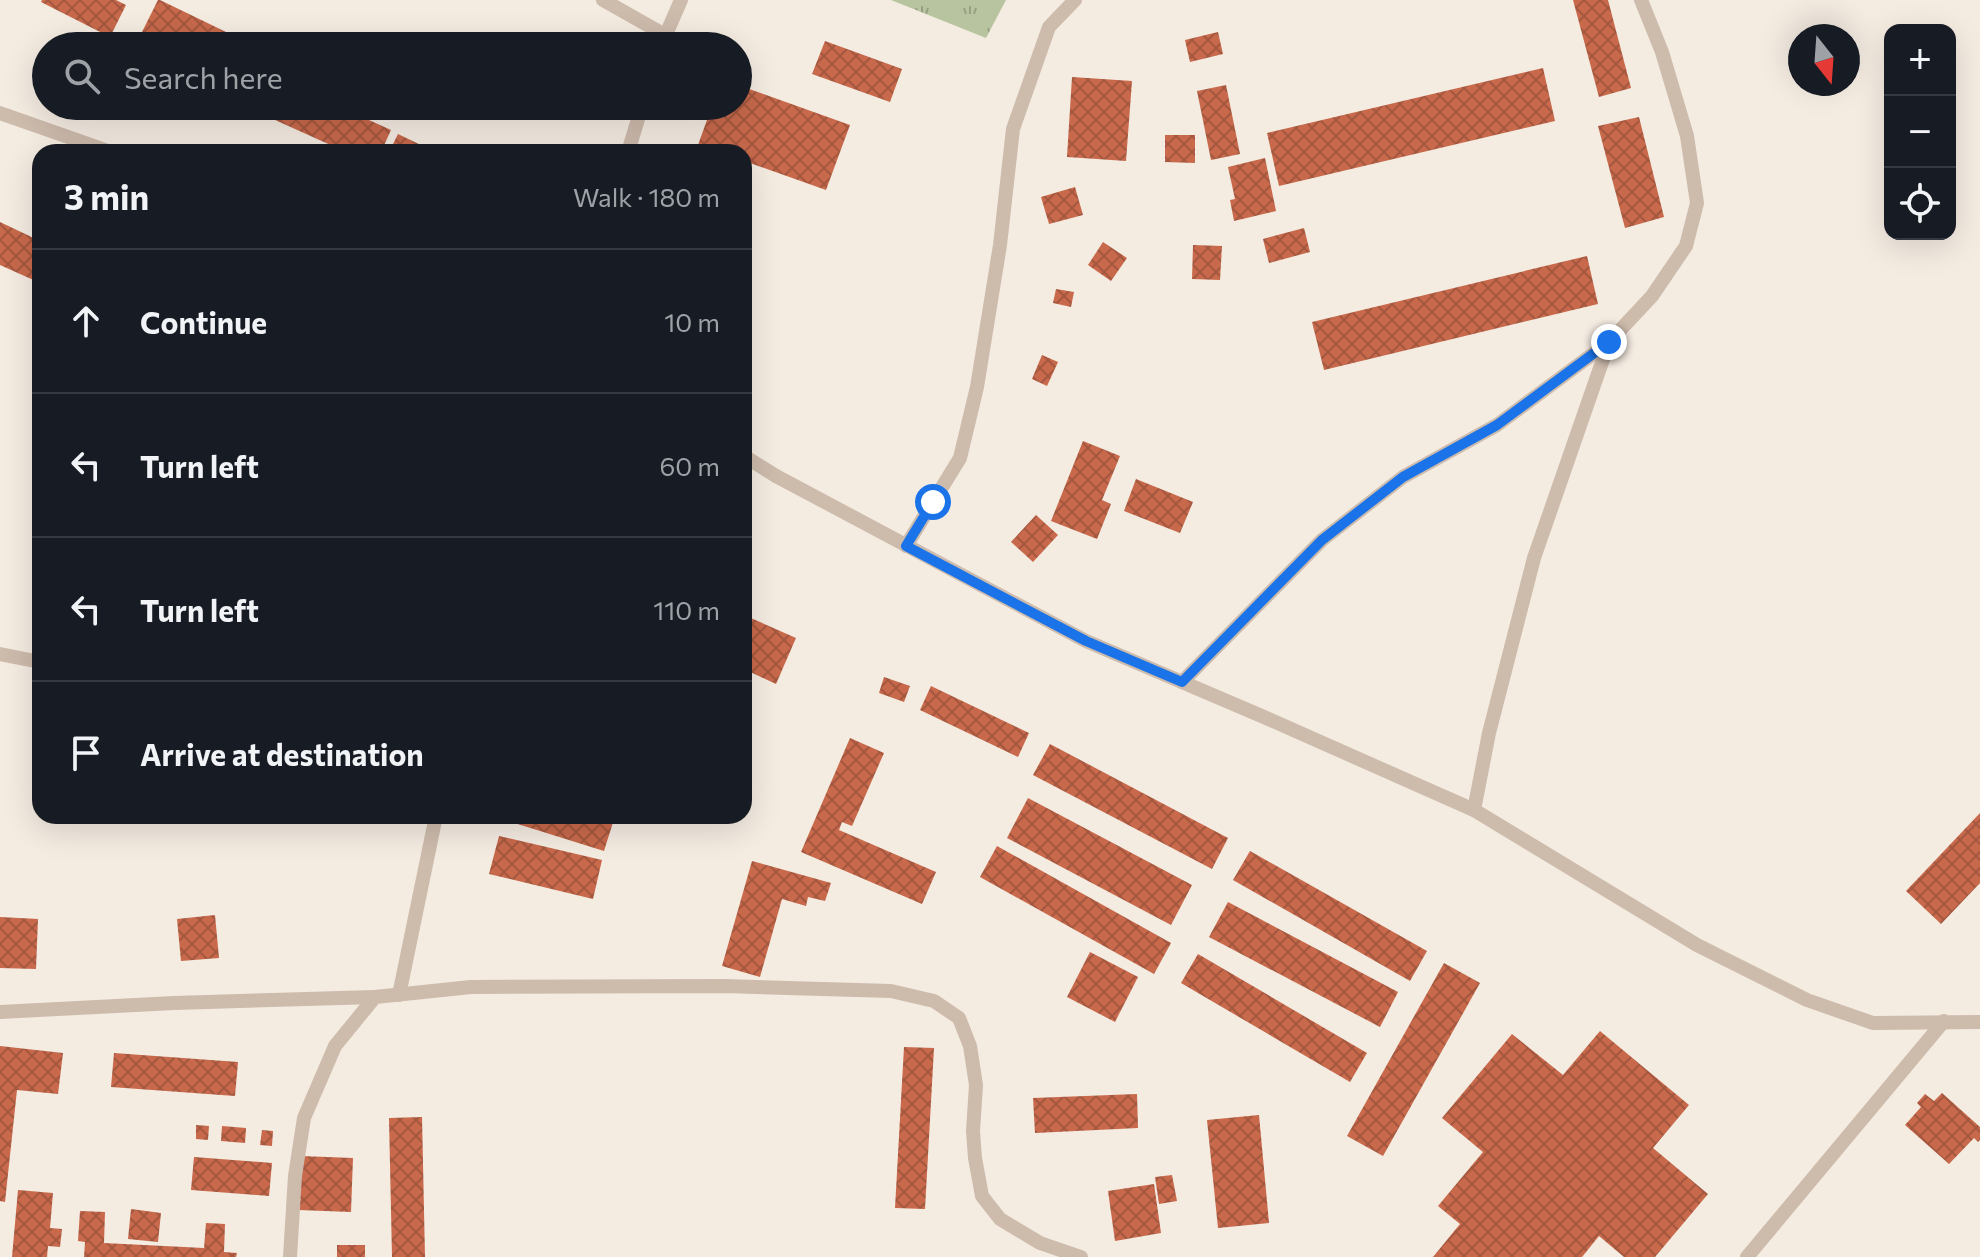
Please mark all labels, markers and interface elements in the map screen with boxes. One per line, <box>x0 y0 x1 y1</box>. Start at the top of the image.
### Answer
north arrow <box>1788 24 1860 96</box>
map controls <box>1884 24 1956 240</box>
button: + <box>1884 24 1956 96</box>
search box <box>32 32 752 120</box>
icon: search <box>60 54 104 98</box>
text: Search here <box>124 58 283 95</box>
button: − <box>1884 96 1956 168</box>
button: locate <box>1884 168 1956 240</box>
text: 3 min <box>64 175 149 217</box>
text: Walk · 180 m <box>573 181 720 212</box>
icon: ahead <box>64 299 108 343</box>
text: Continue <box>140 303 267 340</box>
text: 10 m <box>664 306 720 337</box>
route end <box>1591 324 1627 360</box>
icon: left <box>64 443 108 487</box>
text: Turn left <box>140 447 259 484</box>
text: 60 m <box>660 450 720 481</box>
route start <box>915 484 951 520</box>
icon: left <box>64 587 108 631</box>
text: Turn left <box>140 591 259 628</box>
text: 110 m <box>653 594 720 625</box>
icon: arrive <box>64 731 108 775</box>
text: Arrive at destination <box>140 735 424 772</box>

